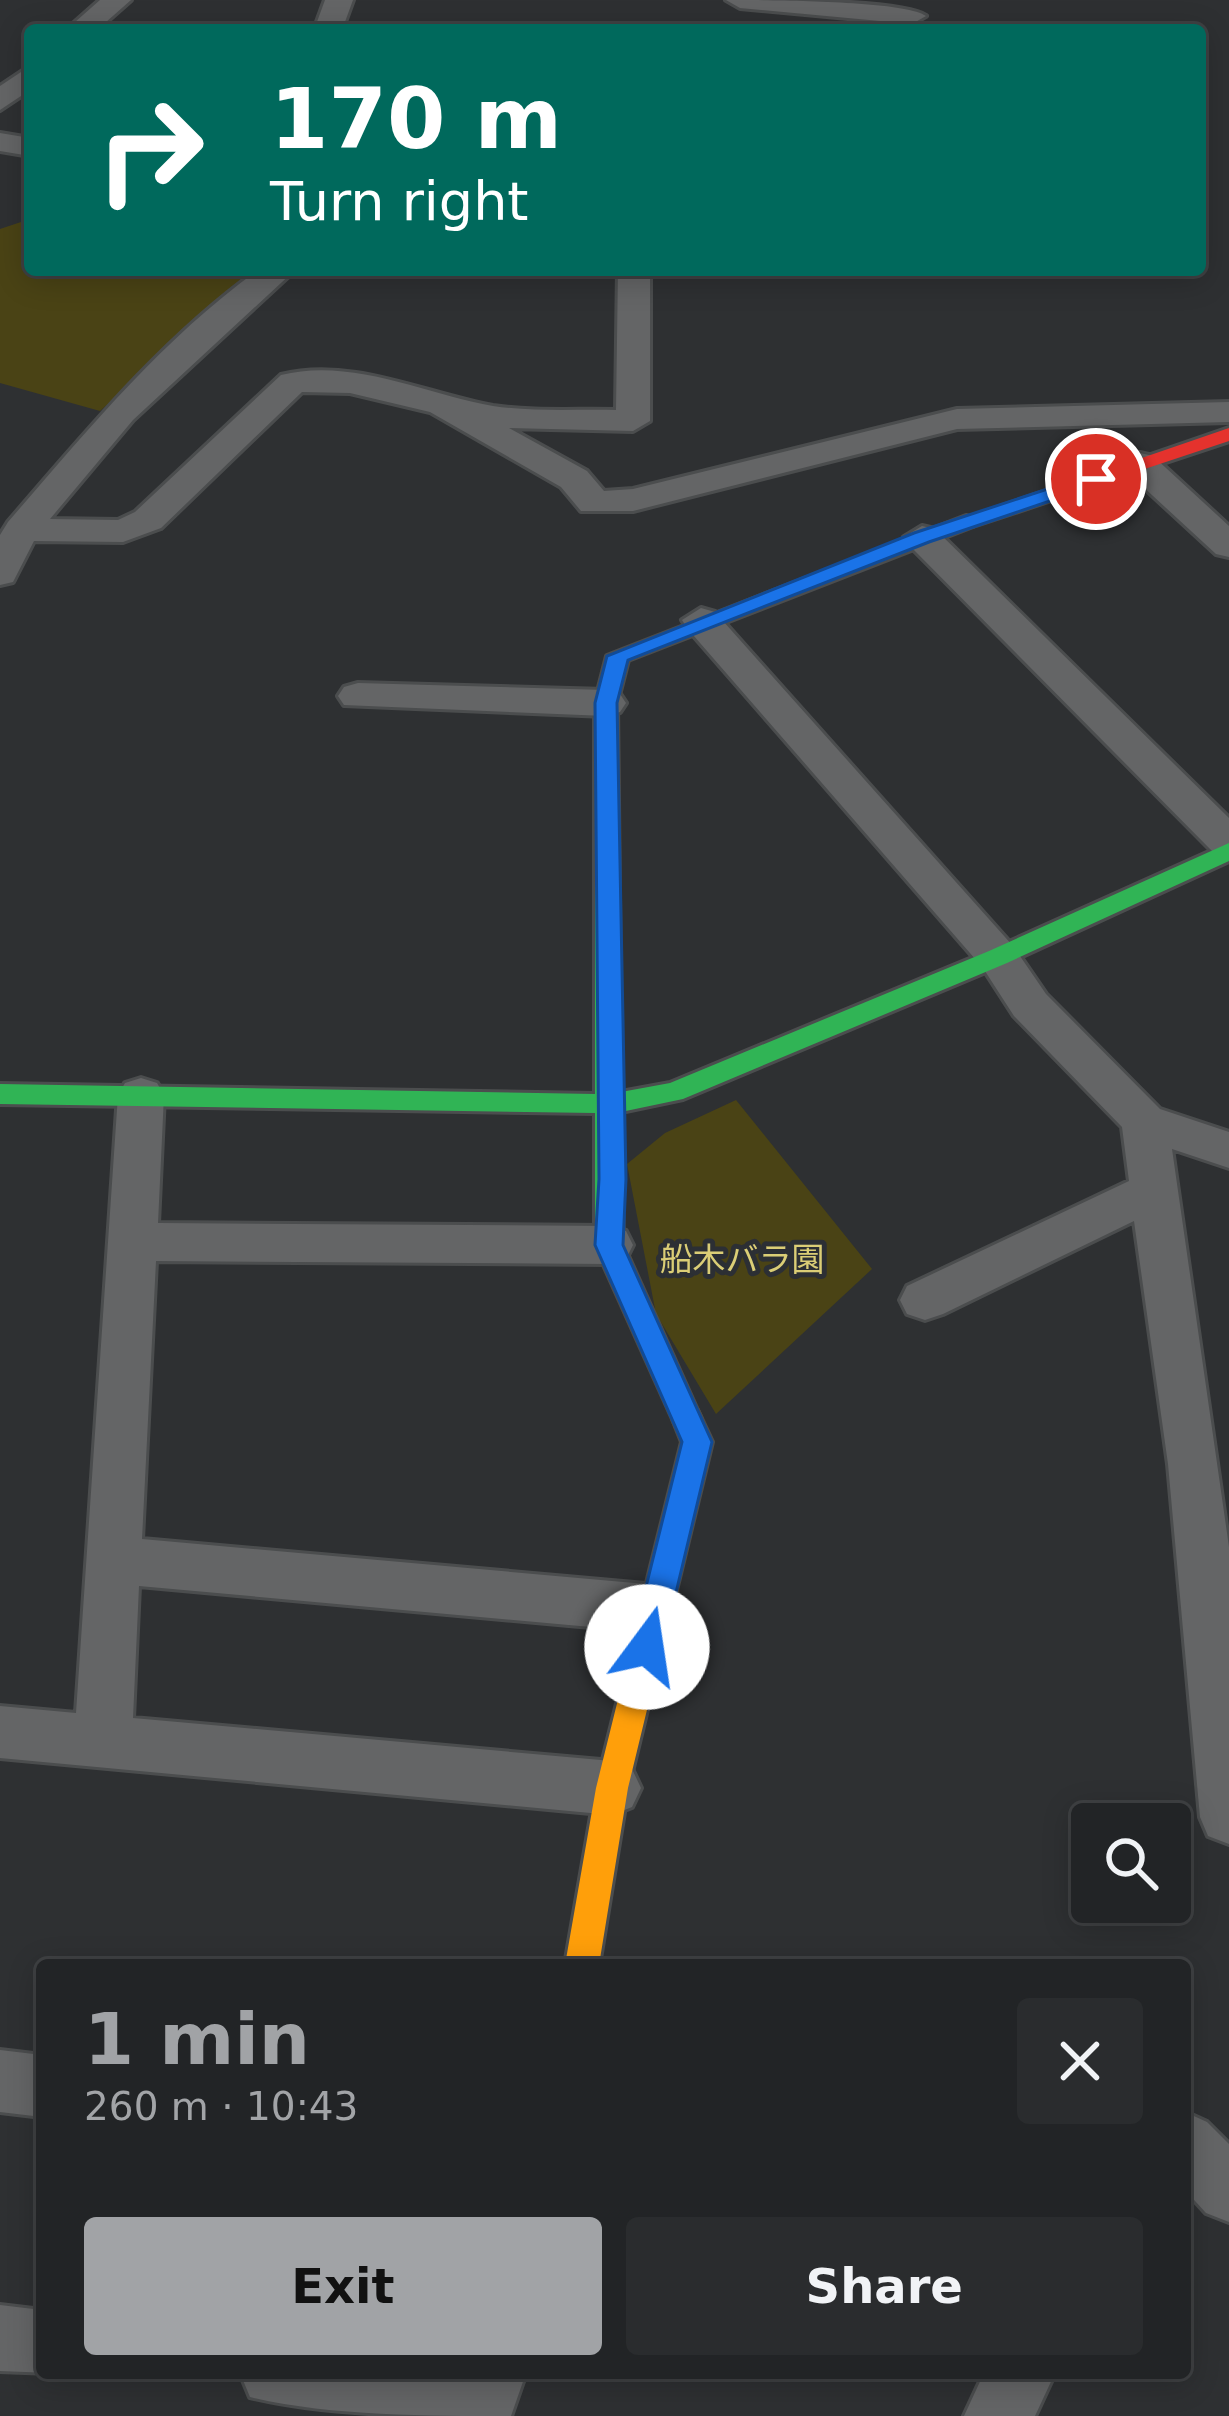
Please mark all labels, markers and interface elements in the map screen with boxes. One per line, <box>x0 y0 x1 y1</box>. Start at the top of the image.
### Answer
text: 170 m <box>270 70 562 168</box>
icon: right <box>72 72 228 228</box>
text: Turn right <box>270 170 529 233</box>
pin <box>1045 428 1147 530</box>
icon: arrive <box>1063 446 1129 512</box>
park label: 船木バラ園 <box>660 1240 825 1279</box>
position arrow <box>584 1584 710 1710</box>
map controls <box>1071 1803 1191 1923</box>
button: search <box>1071 1803 1191 1923</box>
text: 1 min <box>84 1997 310 2081</box>
button: close <box>1017 1998 1143 2124</box>
text: 260 m · 10:43 <box>84 2084 358 2129</box>
button: Exit <box>84 2217 602 2355</box>
button: Share <box>626 2217 1143 2355</box>

